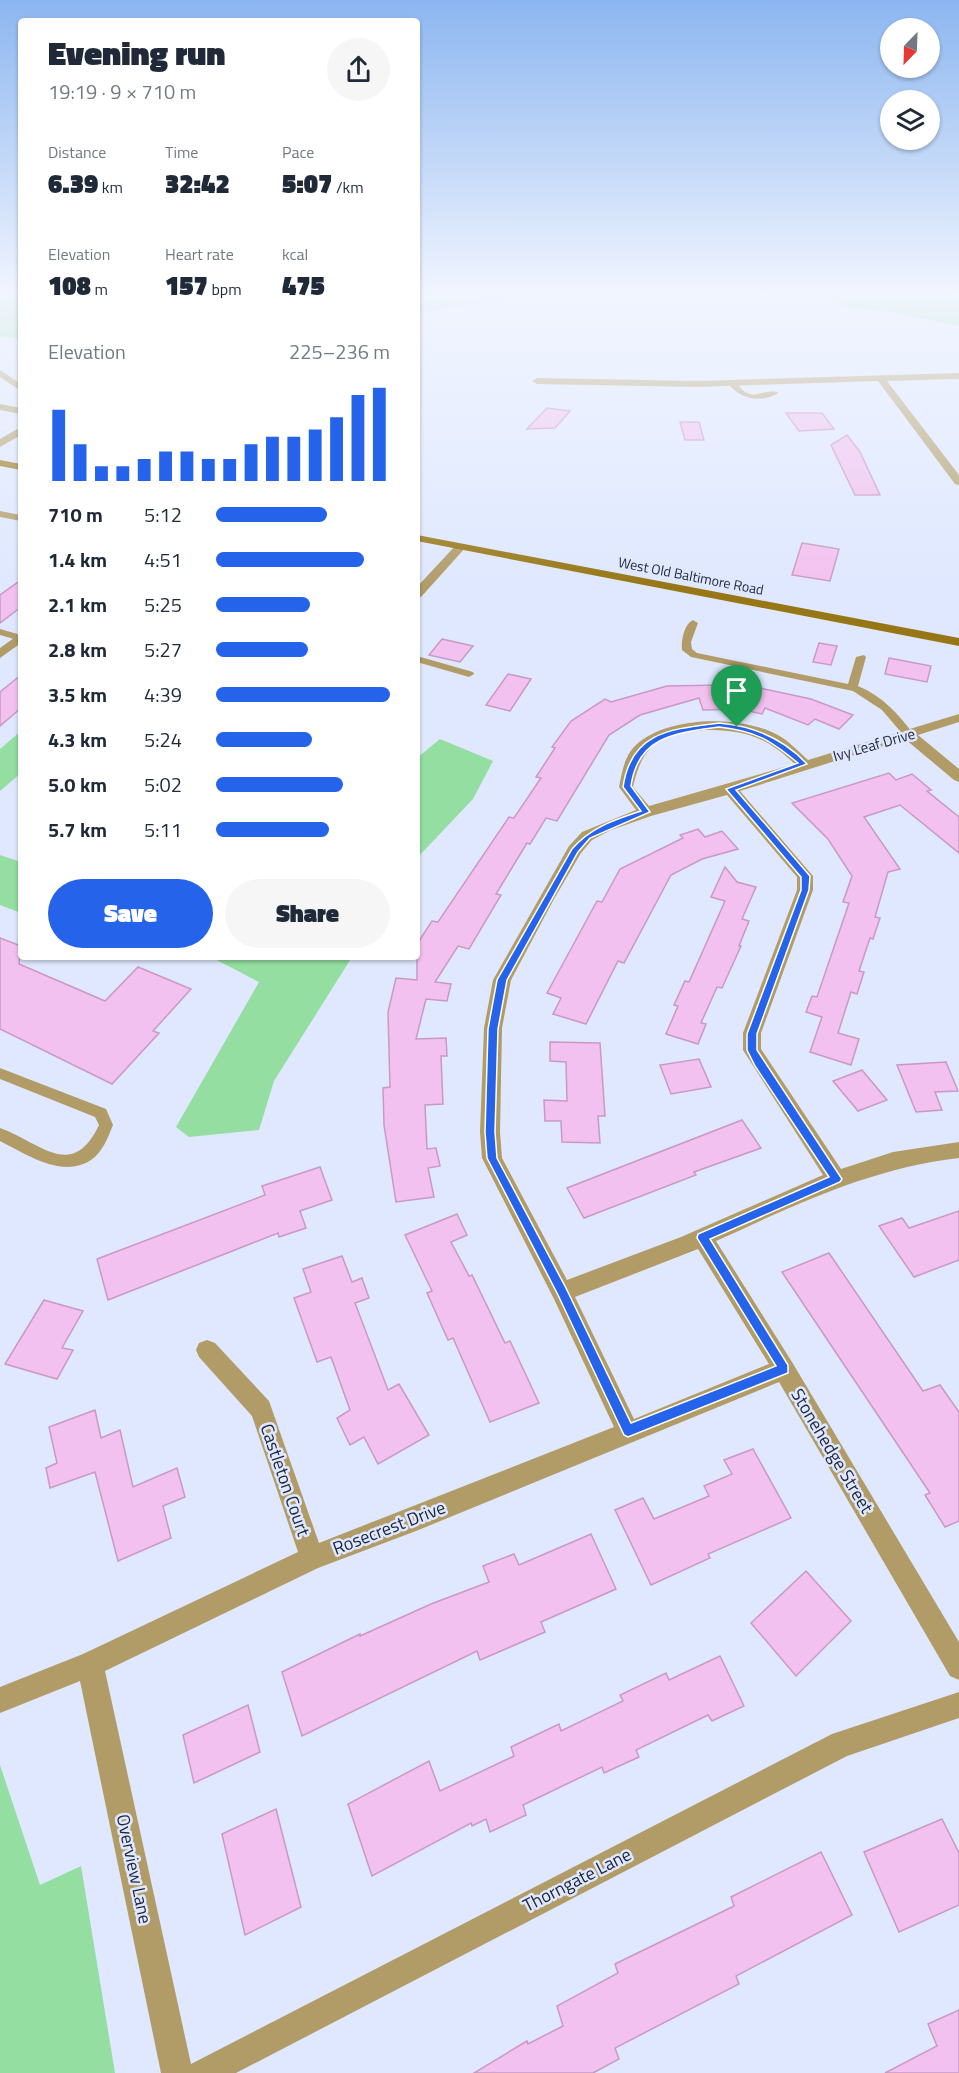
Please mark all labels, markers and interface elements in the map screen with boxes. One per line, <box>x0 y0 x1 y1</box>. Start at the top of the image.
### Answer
north arrow <box>880 18 940 78</box>
map controls <box>880 18 940 150</box>
text: Evening run <box>48 28 225 78</box>
button: share <box>327 38 390 101</box>
text: 19:19 · 9 × 710 m <box>48 76 196 107</box>
button: layers <box>880 90 940 150</box>
text: Distance <box>48 140 106 164</box>
text: Time <box>165 140 198 164</box>
text: Pace <box>282 140 314 164</box>
text: 6.39 <box>48 164 98 203</box>
text: 32:42 <box>165 164 230 203</box>
text: 5:07 <box>282 164 332 203</box>
text: km <box>98 175 123 199</box>
text: /km <box>332 175 364 199</box>
text: Elevation <box>48 242 110 266</box>
text: Heart rate <box>165 242 234 266</box>
text: kcal <box>282 242 308 266</box>
text: 108 <box>48 266 91 305</box>
text: 157 <box>165 266 208 305</box>
text: 475 <box>282 266 325 305</box>
text: m <box>91 277 108 301</box>
text: bpm <box>208 277 242 301</box>
text: Elevation <box>48 336 126 367</box>
text: 225–236 m <box>289 336 390 367</box>
text: 710 m <box>48 499 103 530</box>
text: 5:12 <box>144 499 182 530</box>
text: 1.4 km <box>48 544 107 575</box>
text: 4:51 <box>144 544 182 575</box>
street label: West Old Baltimore Road <box>617 551 766 600</box>
text: 2.1 km <box>48 589 107 620</box>
text: 5:25 <box>144 589 182 620</box>
text: 2.8 km <box>48 634 107 665</box>
text: 5:27 <box>144 634 182 665</box>
pin <box>711 665 762 727</box>
icon: arrive <box>720 674 753 707</box>
text: 3.5 km <box>48 679 107 710</box>
text: 4:39 <box>144 679 182 710</box>
street label: Ivy Leaf Drive <box>830 722 918 767</box>
text: 4.3 km <box>48 724 107 755</box>
text: 5:24 <box>144 724 182 755</box>
text: 5.0 km <box>48 769 107 800</box>
text: 5:02 <box>144 769 182 800</box>
text: 5.7 km <box>48 814 107 845</box>
text: 5:11 <box>144 814 182 845</box>
button: Save <box>48 879 213 948</box>
button: Share <box>225 879 390 948</box>
street label: Stonehedge Street <box>785 1383 881 1519</box>
street label: Castleton Court <box>254 1420 318 1540</box>
street label: Rosecrest Drive <box>328 1494 449 1561</box>
street label: Overview Lane <box>110 1812 159 1926</box>
street label: Thorngate Lane <box>518 1841 636 1918</box>

